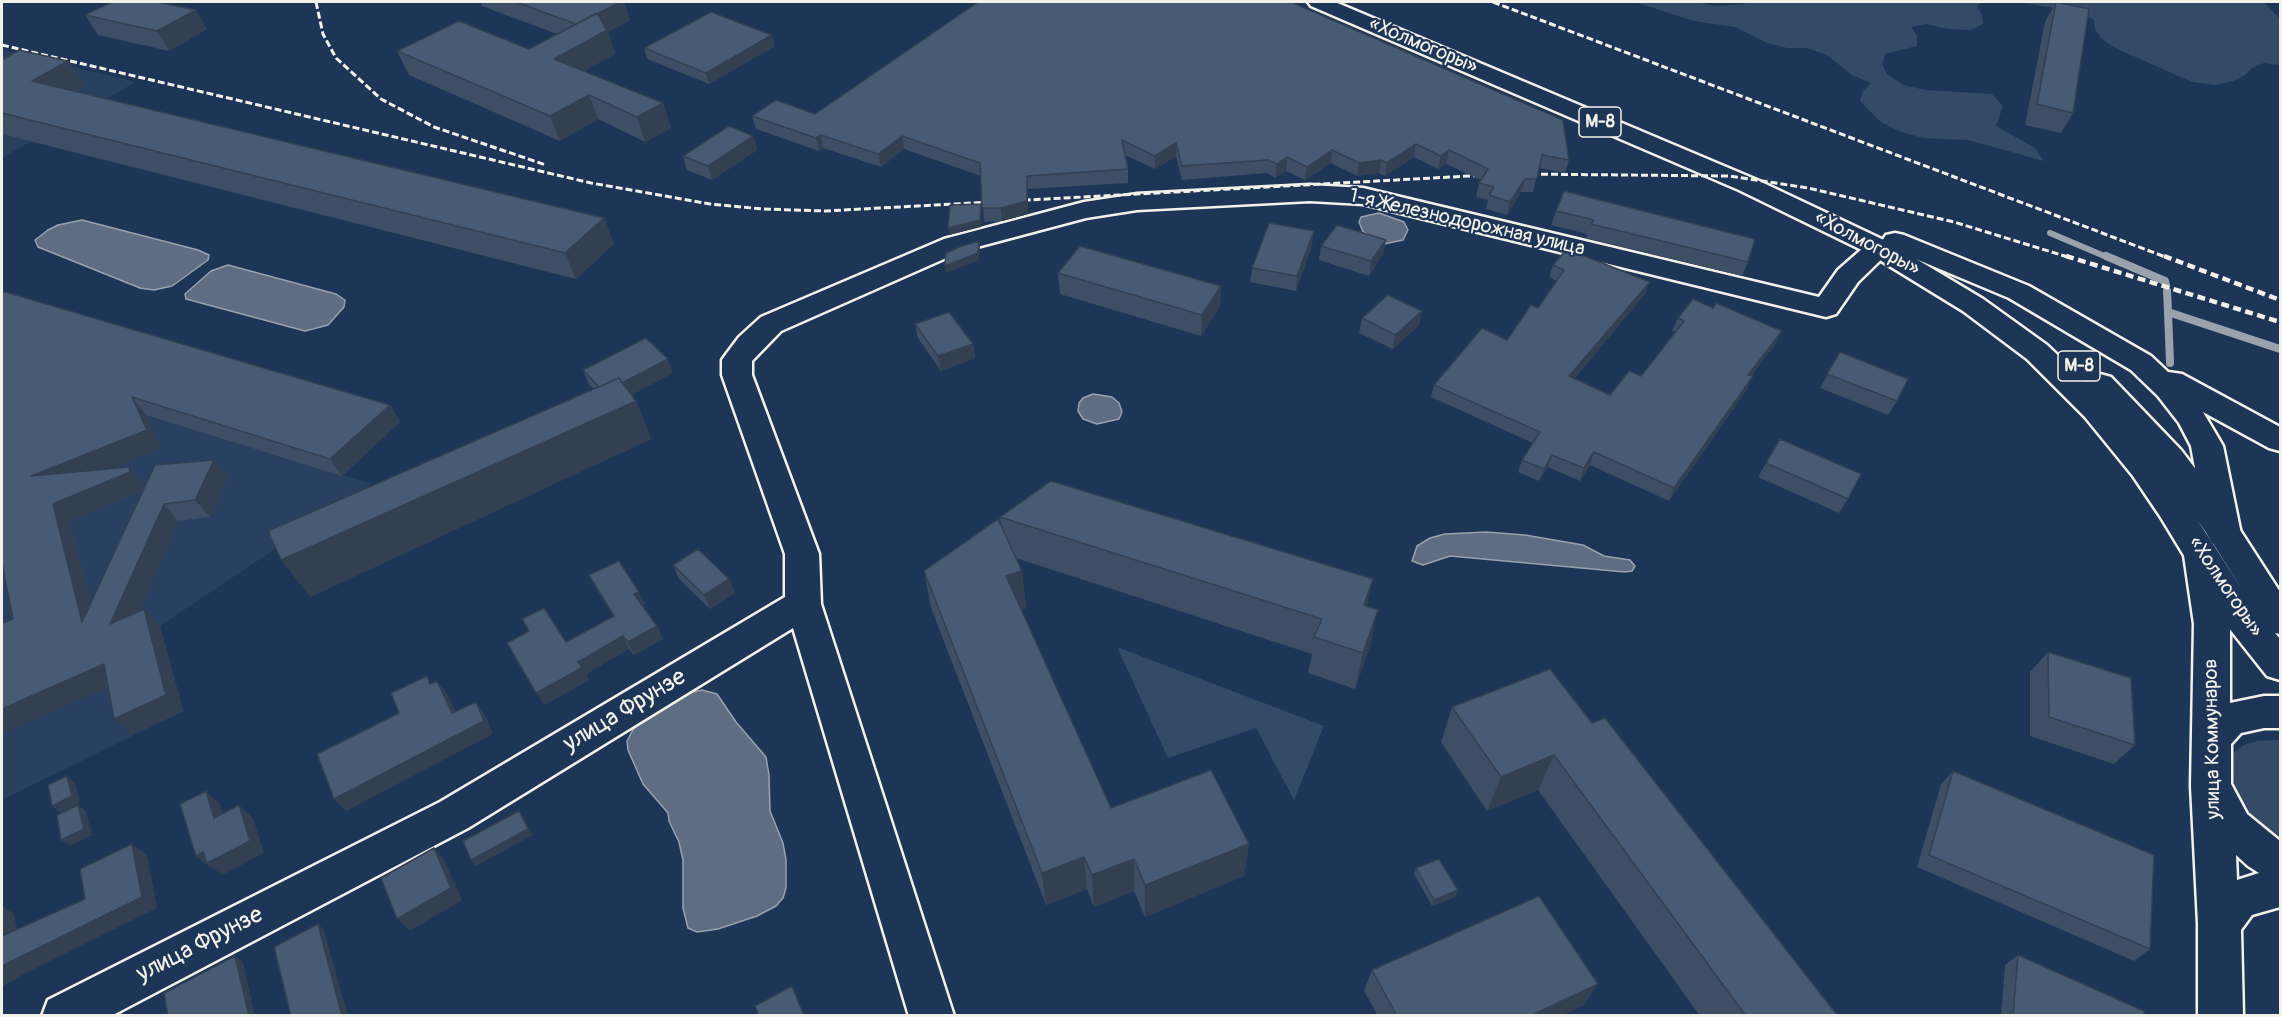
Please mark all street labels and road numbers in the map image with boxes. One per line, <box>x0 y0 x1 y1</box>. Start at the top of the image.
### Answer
street label: «Холмогоры» <box>1365 12 1481 80</box>
road number: М-8 <box>1579 107 1621 137</box>
street label: 1-я Железнодорожная улица <box>1347 184 1587 262</box>
street label: «Холмогоры» <box>1810 206 1924 282</box>
road number: М-8 <box>2058 351 2100 381</box>
street label: «Холмогоры» <box>2183 532 2267 642</box>
street label: улица Коммунаров <box>2200 659 2226 819</box>
street label: улица Фрунзе <box>558 663 692 759</box>
street label: улица Фрунзе <box>132 901 268 989</box>

